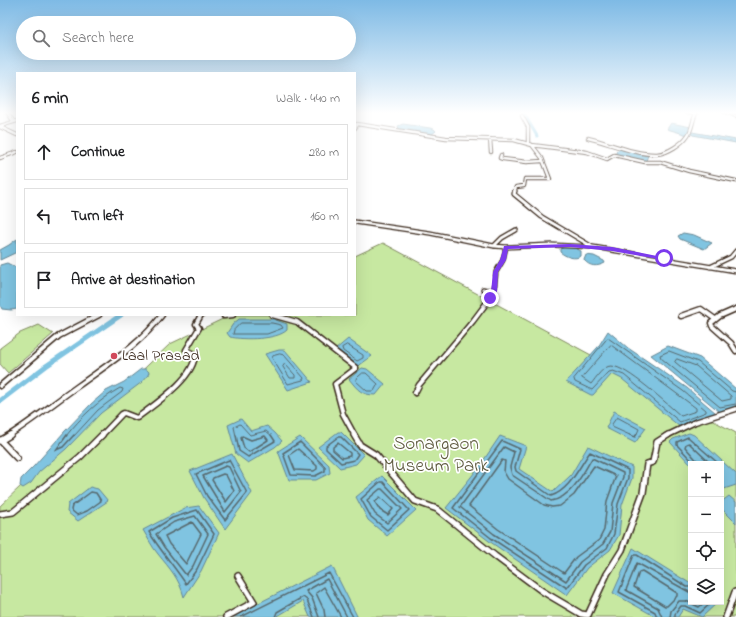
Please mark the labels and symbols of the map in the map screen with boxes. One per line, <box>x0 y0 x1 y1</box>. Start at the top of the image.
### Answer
route start <box>655 249 673 267</box>
route end <box>481 289 499 307</box>
place label: Laal Prasad <box>122 344 200 368</box>
marker: Laal Prasad <box>109 351 119 361</box>
park label: Sonargaon Museum Park <box>383 431 489 480</box>

